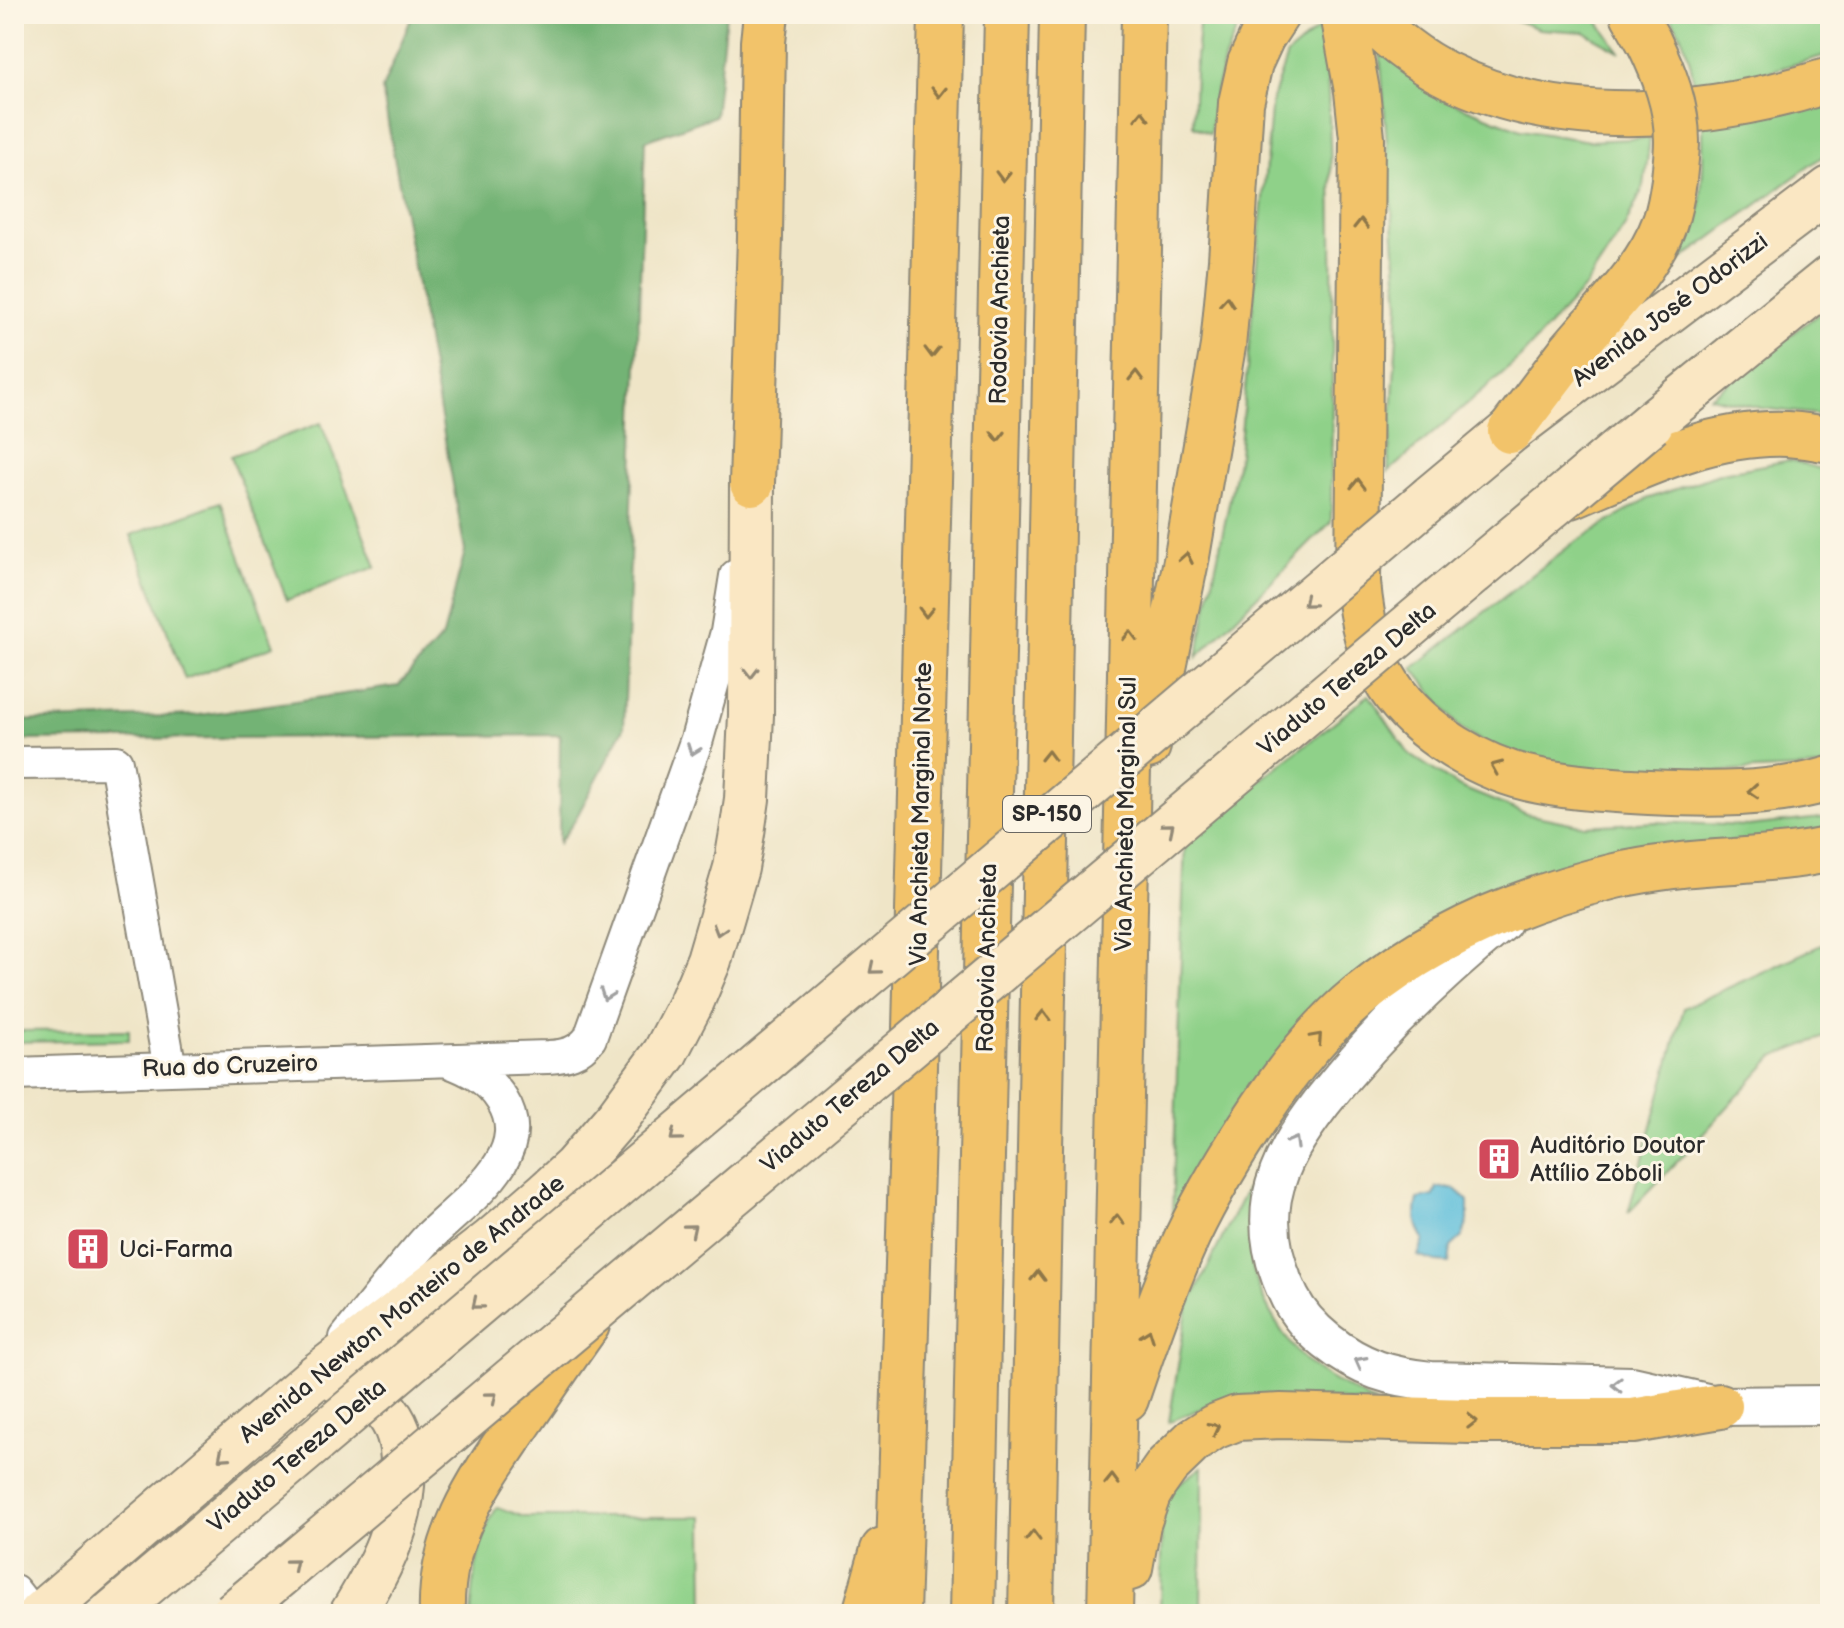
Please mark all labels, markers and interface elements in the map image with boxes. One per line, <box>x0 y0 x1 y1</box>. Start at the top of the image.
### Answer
one-way arrow <box>930 86 947 99</box>
one-way arrow <box>1133 109 1151 122</box>
one-way arrow <box>994 170 1012 183</box>
street label: Rodovia Anchieta <box>984 215 1016 405</box>
one-way arrow <box>1352 217 1370 230</box>
street label: Avenida José Odorizzi <box>1566 227 1774 393</box>
one-way arrow <box>1219 295 1236 308</box>
one-way arrow <box>924 346 941 359</box>
one-way arrow <box>1127 369 1145 382</box>
one-way arrow <box>989 430 1006 443</box>
one-way arrow <box>1349 477 1367 490</box>
one-way arrow <box>1177 552 1194 565</box>
one-way arrow <box>1302 592 1317 607</box>
street label: Viaduto Tereza Delta <box>1252 596 1442 762</box>
one-way arrow <box>917 606 934 619</box>
one-way arrow <box>1121 629 1139 642</box>
street label: Via Anchieta Marginal Norte <box>904 662 938 966</box>
one-way arrow <box>743 667 760 680</box>
street label: Via Anchieta Marginal Sul <box>1109 676 1143 952</box>
one-way arrow <box>686 743 703 757</box>
one-way arrow <box>1039 749 1057 762</box>
one-way arrow <box>1490 761 1504 777</box>
one-way arrow <box>1746 782 1759 799</box>
road number: SP-150 <box>1003 796 1091 832</box>
one-way arrow <box>1160 823 1174 838</box>
street label: Rodovia Anchieta <box>971 863 1003 1053</box>
one-way arrow <box>712 923 728 936</box>
one-way arrow <box>869 959 883 973</box>
one-way arrow <box>599 987 615 1001</box>
one-way arrow <box>1034 1009 1052 1022</box>
street label: Viaduto Tereza Delta <box>755 1013 945 1179</box>
one-way arrow <box>1307 1032 1322 1047</box>
street label: Rua do Cruzeiro <box>141 1048 319 1084</box>
one-way arrow <box>670 1126 685 1141</box>
place label: Auditório Doutor Attílio Zóboli <box>1530 1131 1705 1188</box>
building icon: Auditório Doutor Attílio Zóboli <box>1475 1135 1523 1183</box>
one-way arrow <box>1284 1137 1300 1151</box>
street label: Avenida Newton Monteiro de Andrade <box>233 1169 571 1449</box>
one-way arrow <box>1109 1213 1126 1226</box>
one-way arrow <box>682 1224 696 1239</box>
building icon: Uci-Farma <box>64 1225 112 1273</box>
place label: Uci-Farma <box>119 1235 233 1264</box>
one-way arrow <box>1029 1269 1047 1282</box>
one-way arrow <box>472 1294 486 1309</box>
one-way arrow <box>1138 1329 1155 1343</box>
one-way arrow <box>1354 1356 1368 1371</box>
street label: Viaduto Tereza Delta <box>202 1373 392 1539</box>
one-way arrow <box>1610 1377 1623 1394</box>
one-way arrow <box>483 1392 497 1407</box>
one-way arrow <box>1466 1412 1479 1430</box>
one-way arrow <box>1206 1422 1220 1438</box>
one-way arrow <box>217 1447 232 1461</box>
one-way arrow <box>1103 1473 1121 1486</box>
one-way arrow <box>1024 1529 1042 1542</box>
one-way arrow <box>284 1559 298 1574</box>

